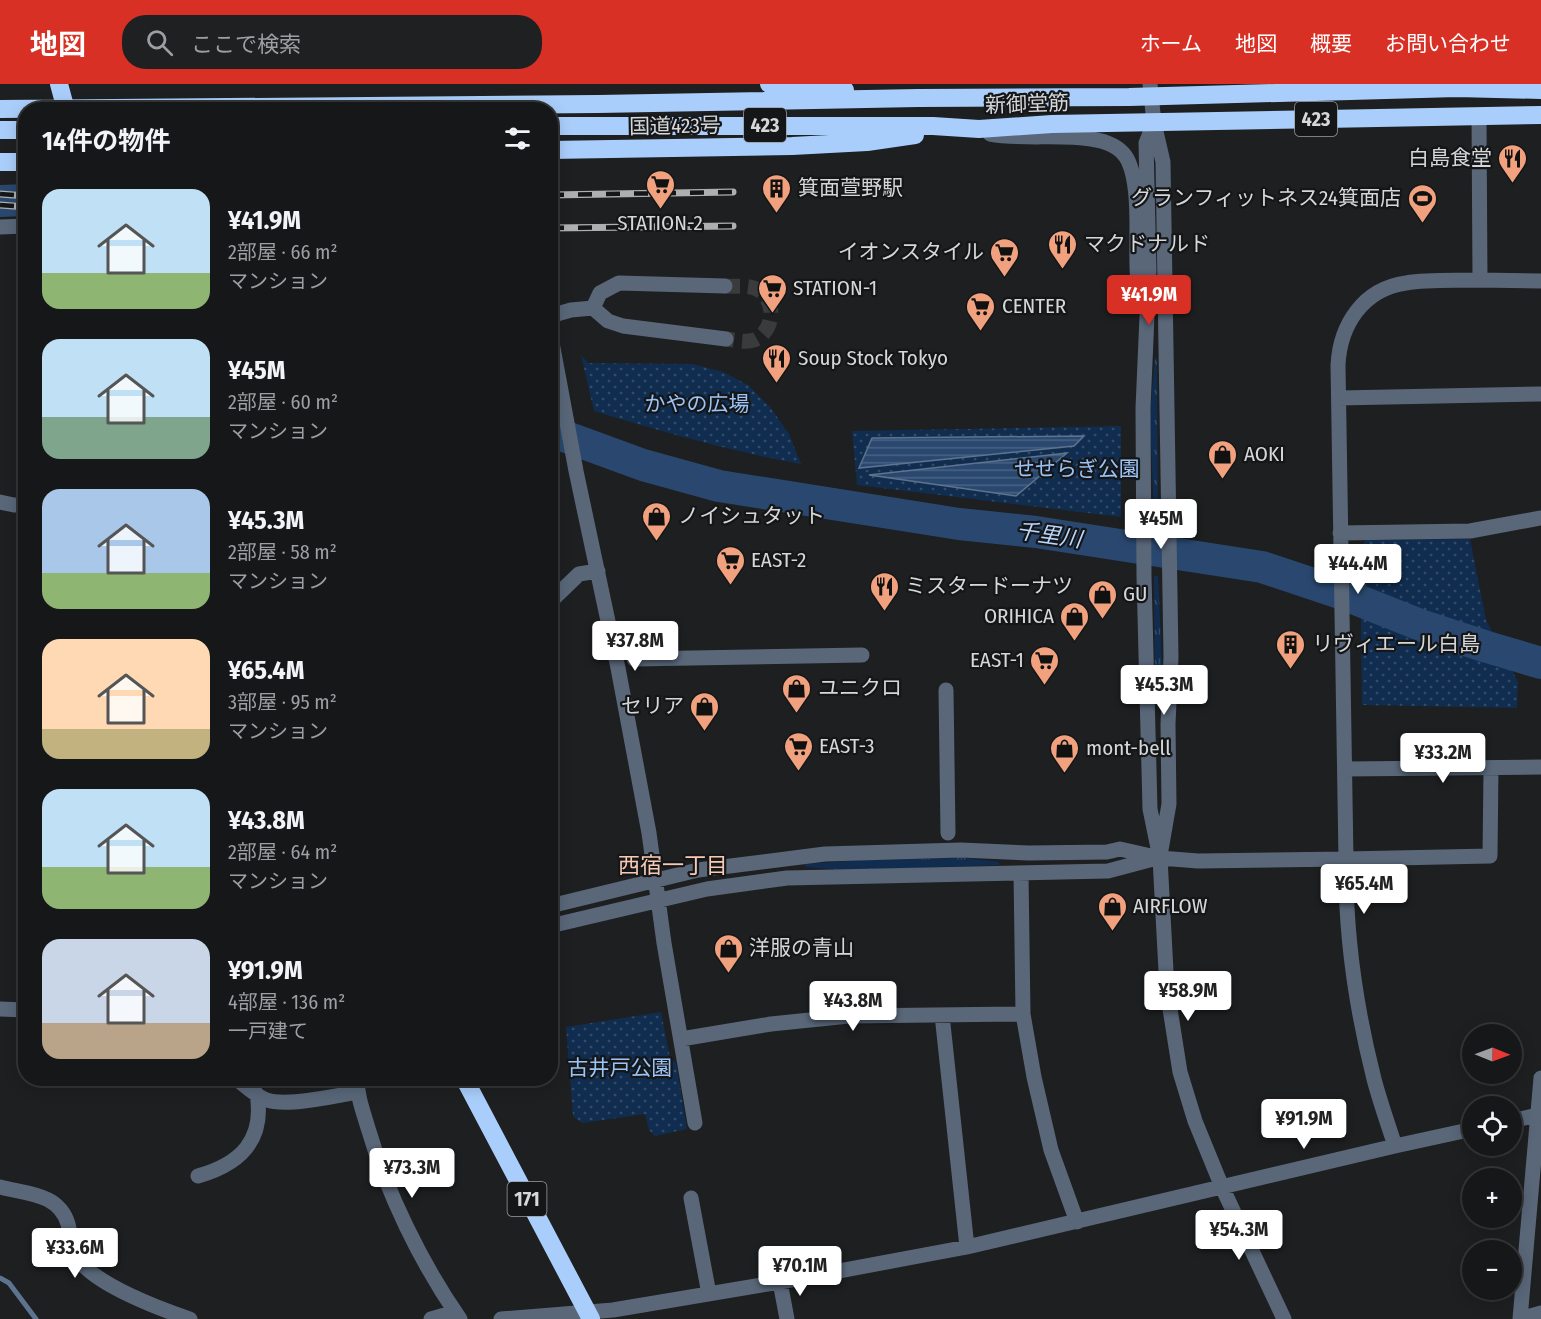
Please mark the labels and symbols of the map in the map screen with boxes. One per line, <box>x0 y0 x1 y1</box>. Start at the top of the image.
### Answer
street label: 新御堂筋 <box>985 90 1069 118</box>
road number: 423 <box>1295 102 1337 136</box>
road number: 423 <box>744 108 786 142</box>
street label: 国道423号 <box>629 112 721 140</box>
restaurant icon: 白島食堂 <box>1497 142 1529 184</box>
place label: 白島食堂 <box>1408 145 1492 171</box>
supermarket icon: STATION-2 <box>644 168 676 210</box>
building icon: 箕面萱野駅 <box>761 172 793 214</box>
place label: 箕面萱野駅 <box>798 175 903 201</box>
sports icon: グランフィットネス24箕面店 <box>1406 182 1438 224</box>
place label: グランフィットネス24箕面店 <box>1131 185 1401 211</box>
place label: STATION-2 <box>617 210 703 236</box>
restaurant icon: マクドナルド <box>1047 228 1079 270</box>
place label: マクドナルド <box>1084 231 1210 257</box>
supermarket icon: イオンスタイル <box>989 236 1021 278</box>
place label: イオンスタイル <box>837 239 984 265</box>
supermarket icon: STATION-1 <box>756 272 788 314</box>
place label: STATION-1 <box>793 275 877 301</box>
pin: ¥41.9M <box>1100 275 1198 326</box>
supermarket icon: CENTER <box>965 290 997 332</box>
place label: CENTER <box>1002 293 1067 319</box>
restaurant icon: Soup Stock Tokyo <box>761 342 793 384</box>
place label: Soup Stock Tokyo <box>798 345 948 371</box>
park label: かやの広場 <box>645 391 750 417</box>
shop icon: AOKI <box>1207 438 1239 480</box>
place label: AOKI <box>1244 441 1285 467</box>
park label: せせらぎ公園 <box>1014 456 1140 482</box>
pin: ¥45M <box>1125 499 1197 550</box>
shop icon: ノイシュタット <box>641 500 673 542</box>
place label: ノイシュタット <box>678 503 825 529</box>
water label: 千里川 <box>1014 517 1086 553</box>
supermarket icon: EAST-2 <box>714 544 746 586</box>
pin: ¥44.4M <box>1309 544 1407 595</box>
place label: EAST-2 <box>751 547 806 573</box>
restaurant icon: ミスタードーナツ <box>868 570 900 612</box>
place label: ミスタードーナツ <box>905 573 1073 599</box>
shop icon: GU <box>1086 578 1118 620</box>
place label: GU <box>1123 581 1147 607</box>
shop icon: ORIHICA <box>1059 600 1091 642</box>
place label: ORIHICA <box>984 603 1054 629</box>
pin: ¥37.8M <box>586 621 684 672</box>
building icon: リヴィエール白島 <box>1275 628 1307 670</box>
place label: リヴィエール白島 <box>1312 631 1480 657</box>
supermarket icon: EAST-1 <box>1029 644 1061 686</box>
place label: EAST-1 <box>970 647 1024 673</box>
pin: ¥45.3M <box>1115 665 1213 716</box>
shop icon: ユニクロ <box>781 672 813 714</box>
place label: ユニクロ <box>818 675 902 701</box>
shop icon: セリア <box>689 690 721 732</box>
place label: セリア <box>621 693 684 719</box>
supermarket icon: EAST-3 <box>782 730 814 772</box>
shop icon: mont-bell <box>1049 732 1081 774</box>
place label: EAST-3 <box>819 733 874 759</box>
pin: ¥33.2M <box>1394 733 1492 784</box>
place label: mont-bell <box>1086 735 1171 761</box>
district label: 西宿一丁目 <box>618 852 728 879</box>
pin: ¥65.4M <box>1315 864 1413 915</box>
shop icon: AIRFLOW <box>1096 890 1128 932</box>
place label: AIRFLOW <box>1133 893 1208 919</box>
shop icon: 洋服の青山 <box>712 932 744 974</box>
place label: 洋服の青山 <box>749 935 854 961</box>
pin: ¥58.9M <box>1139 971 1237 1022</box>
pin: ¥43.8M <box>804 981 902 1032</box>
north arrow <box>1462 1024 1522 1084</box>
park label: 古井戸公園 <box>568 1055 673 1081</box>
pin: ¥91.9M <box>1255 1099 1353 1150</box>
pin: ¥73.3M <box>363 1148 461 1199</box>
road number: 171 <box>508 1182 546 1216</box>
pin: ¥54.3M <box>1190 1210 1288 1261</box>
pin: ¥33.6M <box>26 1228 124 1279</box>
pin: ¥70.1M <box>751 1246 849 1297</box>

